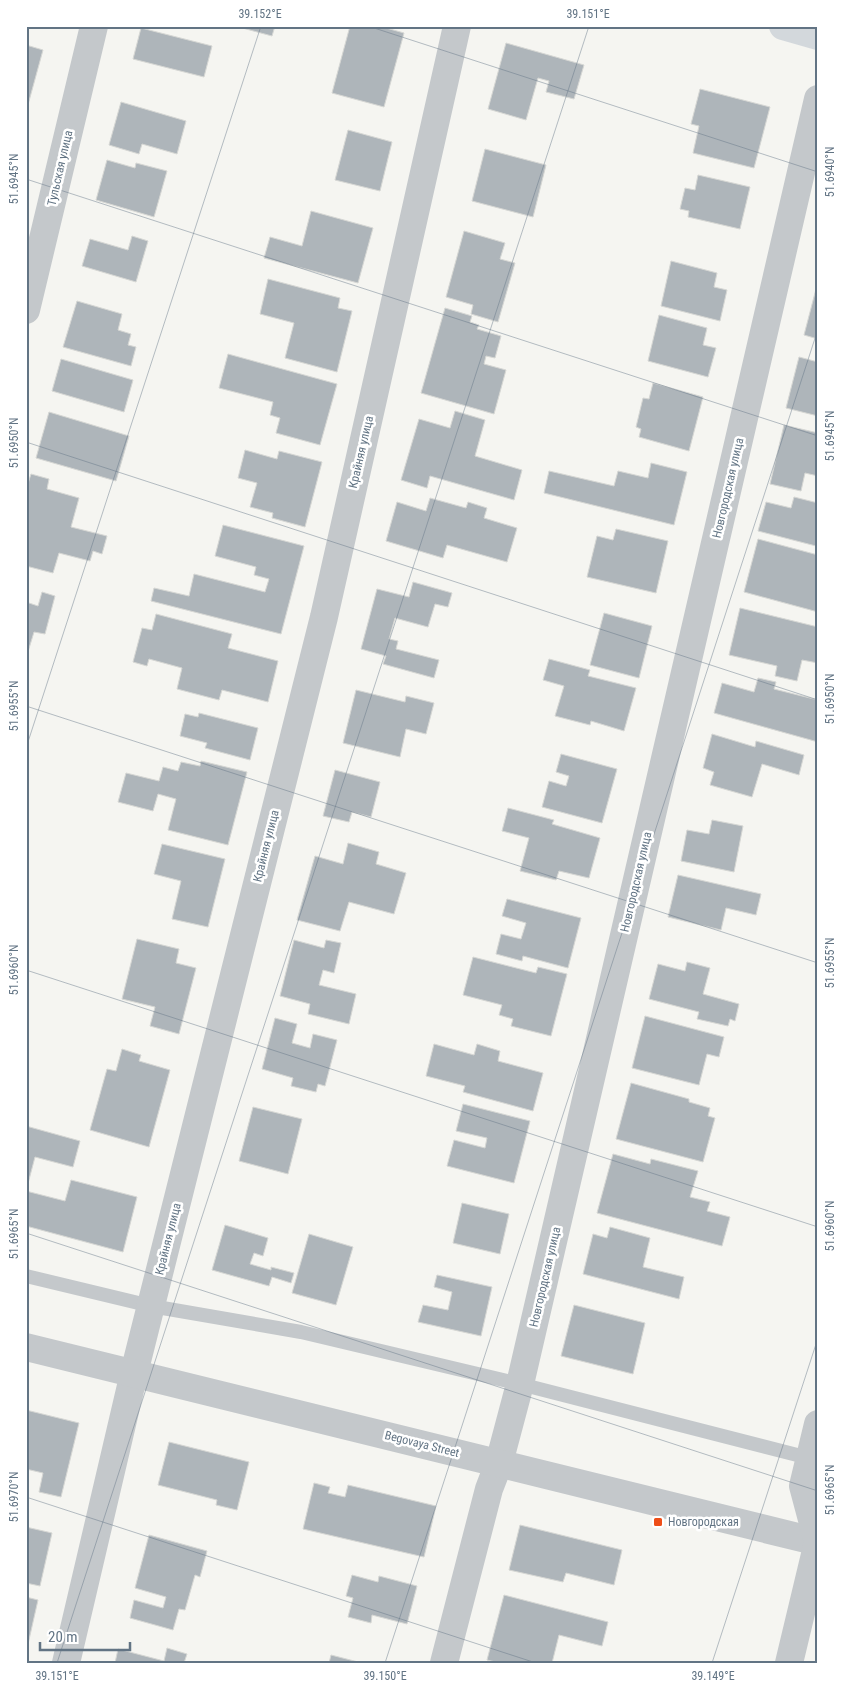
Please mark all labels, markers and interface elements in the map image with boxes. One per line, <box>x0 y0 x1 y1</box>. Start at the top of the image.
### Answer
text: 39.152°E <box>238 7 282 21</box>
text: 39.151°E <box>566 7 610 21</box>
street label: Тульская улица <box>45 129 76 207</box>
text: 51.6940°N <box>823 147 837 197</box>
text: 51.6945°N <box>7 154 21 204</box>
text: 51.6945°N <box>823 411 837 461</box>
street label: Крайняя улица <box>346 414 376 490</box>
text: 51.6950°N <box>7 418 21 468</box>
street label: Новгородская улица <box>710 436 746 539</box>
text: 51.6950°N <box>823 674 837 724</box>
text: 51.6955°N <box>7 681 21 731</box>
street label: Крайняя улица <box>250 808 282 884</box>
street label: Новгородская улица <box>618 830 654 933</box>
text: 51.6955°N <box>823 938 837 988</box>
text: 51.6960°N <box>7 945 21 995</box>
street label: Крайняя улица <box>152 1201 184 1277</box>
text: 51.6960°N <box>823 1201 837 1251</box>
text: 51.6965°N <box>7 1209 21 1259</box>
street label: Новгородская улица <box>527 1225 563 1328</box>
street label: Begovaya Street <box>383 1428 461 1460</box>
text: 51.6965°N <box>823 1465 837 1515</box>
text: 51.6970°N <box>7 1472 21 1522</box>
place label: Новгородская <box>668 1515 739 1529</box>
marker: Новгородская <box>652 1516 664 1528</box>
scale bar <box>40 1619 130 1651</box>
text: 20 m <box>48 1628 78 1646</box>
text: 39.151°E <box>35 1669 79 1683</box>
text: 39.150°E <box>363 1669 407 1683</box>
text: 39.149°E <box>691 1669 735 1683</box>

